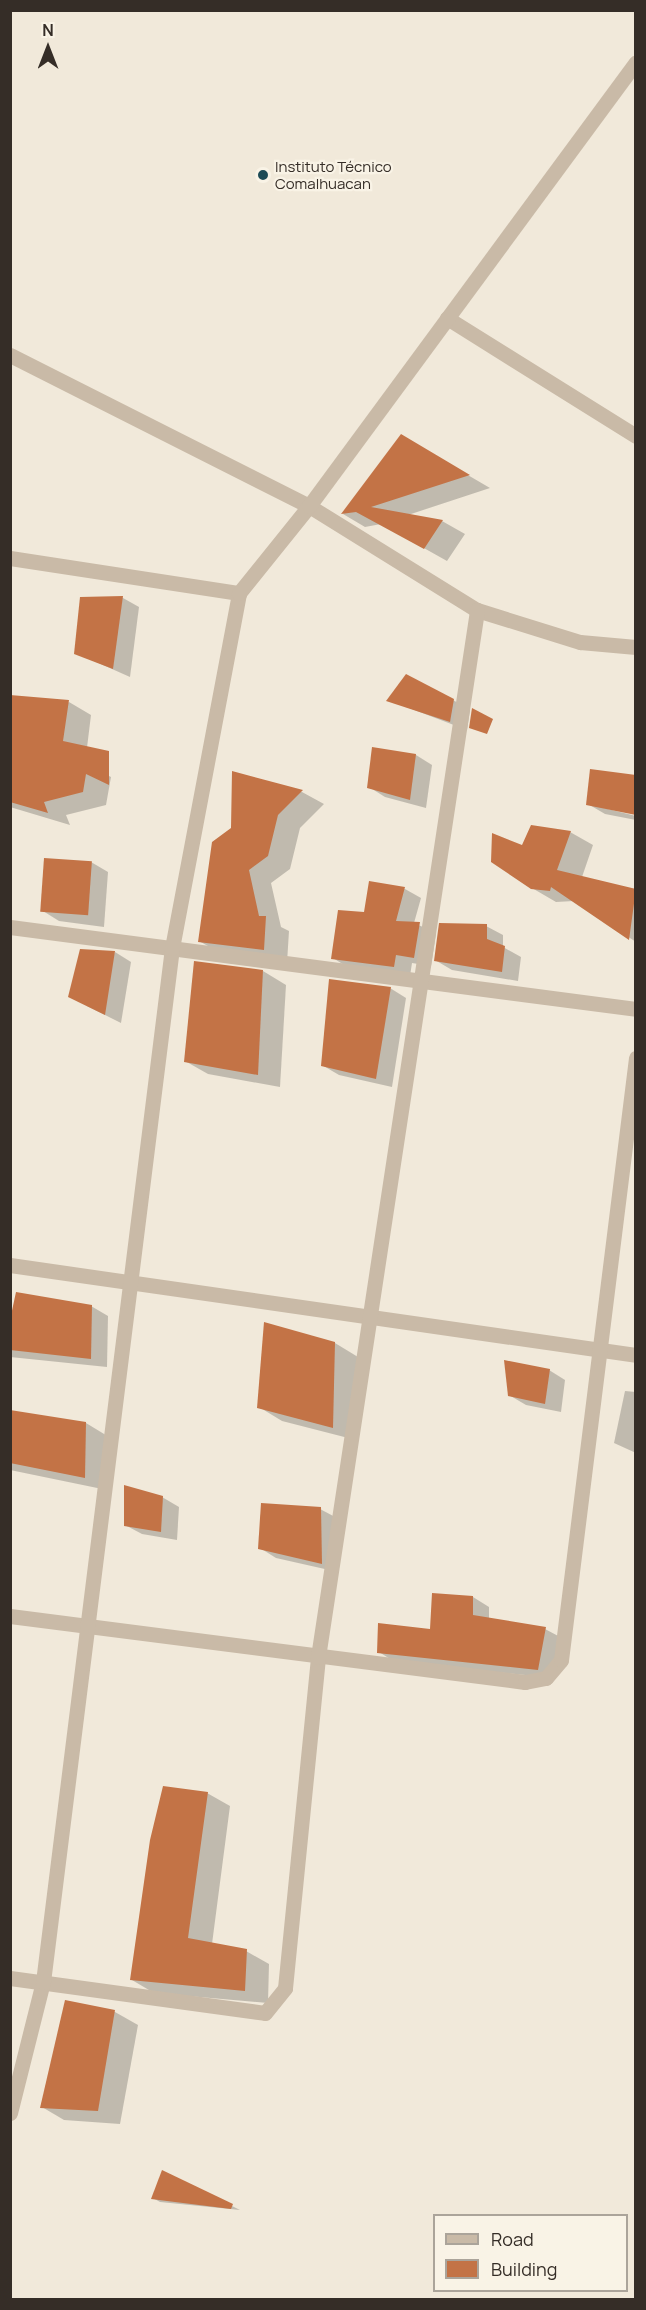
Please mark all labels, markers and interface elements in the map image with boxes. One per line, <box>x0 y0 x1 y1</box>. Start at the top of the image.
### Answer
north arrow <box>18 18 78 78</box>
text: N <box>42 19 54 41</box>
place label: Instituto Técnico Comalhuacan <box>275 157 392 192</box>
marker: Instituto Técnico Comalhuacan <box>256 168 270 182</box>
legend <box>433 2214 628 2292</box>
text: Road <box>491 2227 534 2251</box>
text: Building <box>491 2257 557 2281</box>

